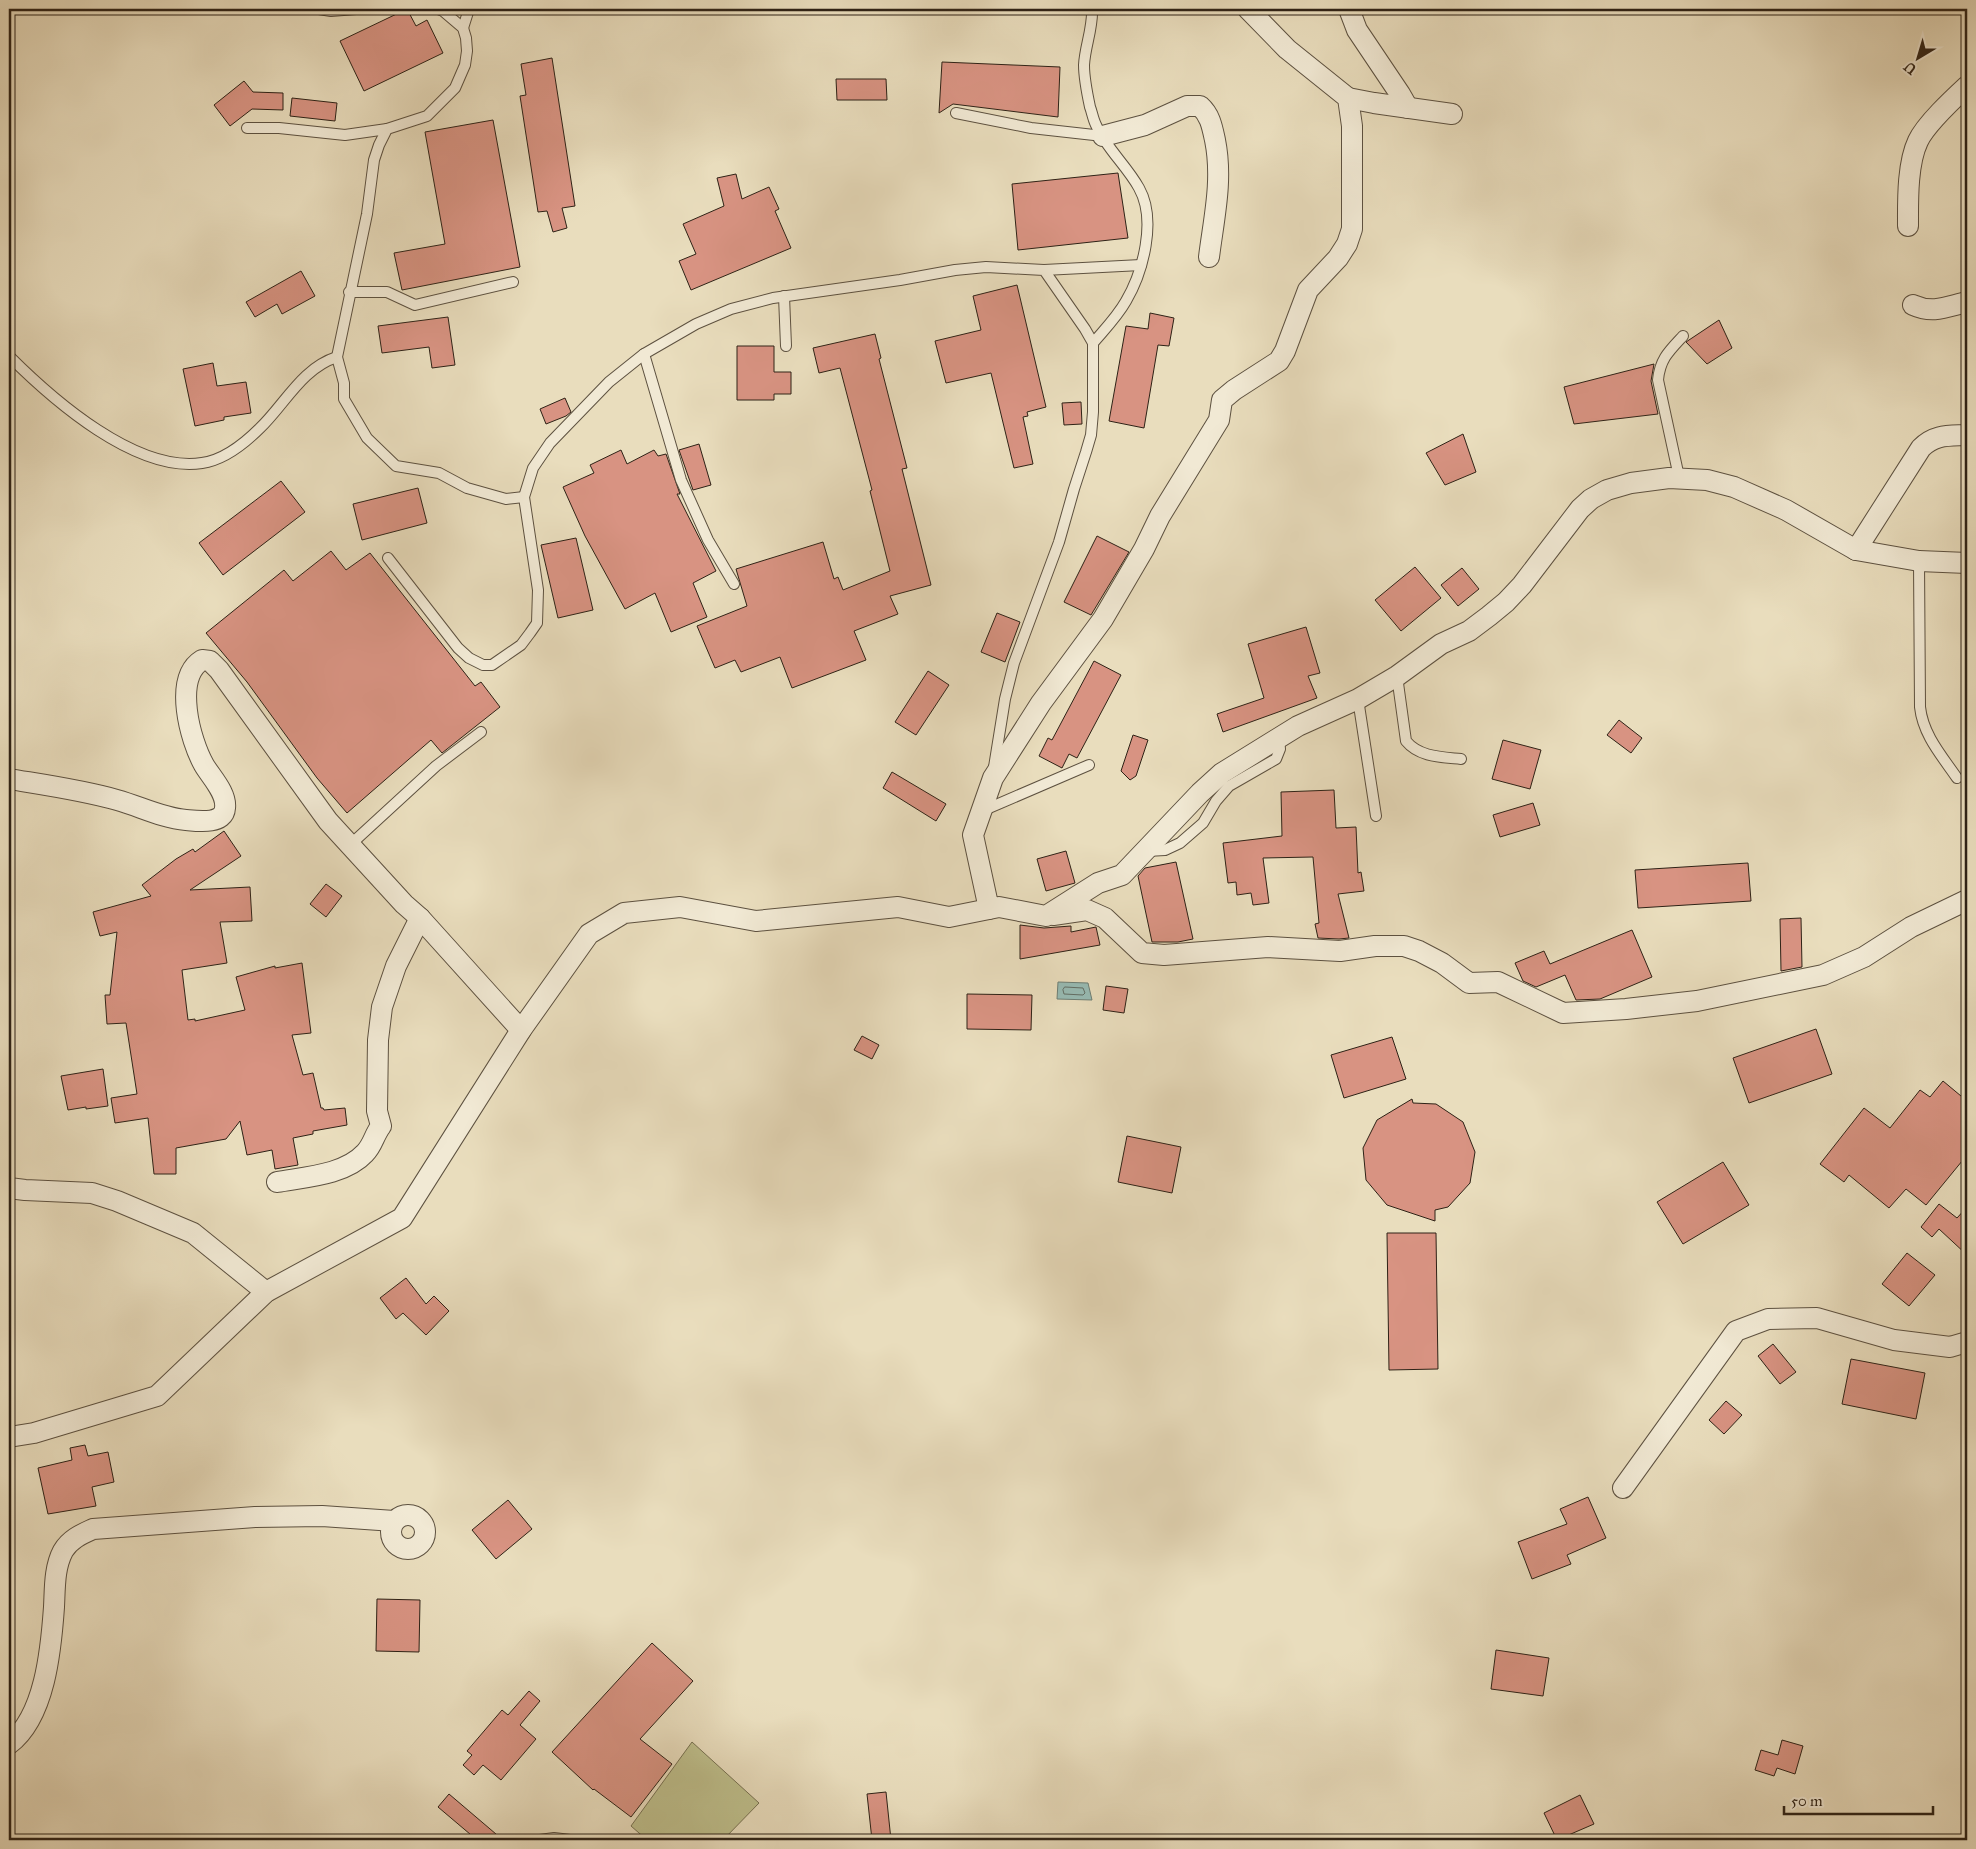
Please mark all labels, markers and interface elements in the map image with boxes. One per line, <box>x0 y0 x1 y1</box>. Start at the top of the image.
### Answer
north arrow <box>1894 32 1944 82</box>
text: U <box>1900 57 1920 78</box>
scale bar <box>1784 1784 1932 1816</box>
text: 50 m <box>1791 1792 1823 1810</box>

